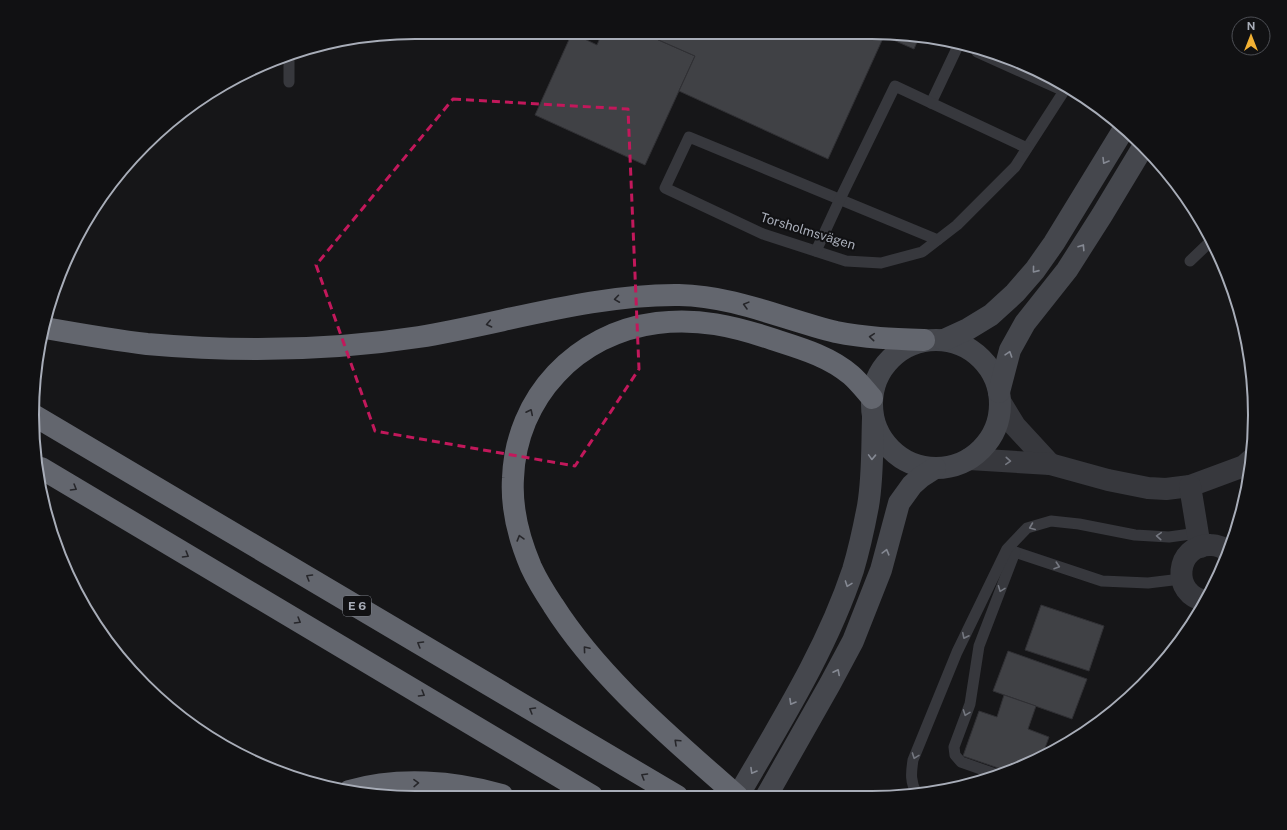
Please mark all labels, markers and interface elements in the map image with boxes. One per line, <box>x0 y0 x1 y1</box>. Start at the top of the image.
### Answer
north arrow <box>1231 16 1271 56</box>
text: N <box>1247 20 1255 32</box>
one-way arrow <box>1102 157 1109 164</box>
street label: Torsholmsvägen <box>759 209 857 253</box>
one-way arrow <box>1077 244 1084 251</box>
one-way arrow <box>1032 266 1039 273</box>
one-way arrow <box>614 294 620 303</box>
one-way arrow <box>743 302 749 310</box>
one-way arrow <box>486 319 492 327</box>
one-way arrow <box>869 333 875 342</box>
one-way arrow <box>1005 350 1013 357</box>
one-way arrow <box>525 408 533 416</box>
one-way arrow <box>867 454 876 460</box>
one-way arrow <box>1005 456 1011 465</box>
one-way arrow <box>70 484 77 491</box>
one-way arrow <box>1028 523 1035 531</box>
one-way arrow <box>1156 532 1162 541</box>
one-way arrow <box>517 535 525 541</box>
one-way arrow <box>881 549 890 556</box>
one-way arrow <box>182 550 189 557</box>
one-way arrow <box>1053 561 1060 570</box>
one-way arrow <box>306 574 313 582</box>
one-way arrow <box>844 581 852 588</box>
one-way arrow <box>998 585 1006 592</box>
road number: E 6 <box>343 596 371 616</box>
one-way arrow <box>294 616 301 623</box>
one-way arrow <box>962 631 970 639</box>
one-way arrow <box>417 641 424 648</box>
one-way arrow <box>583 647 590 654</box>
one-way arrow <box>832 669 839 676</box>
one-way arrow <box>418 690 425 697</box>
one-way arrow <box>790 698 797 705</box>
one-way arrow <box>529 707 536 715</box>
one-way arrow <box>963 710 971 717</box>
one-way arrow <box>674 739 682 746</box>
one-way arrow <box>911 752 919 759</box>
one-way arrow <box>750 767 757 774</box>
one-way arrow <box>641 774 648 781</box>
one-way arrow <box>413 778 419 787</box>

